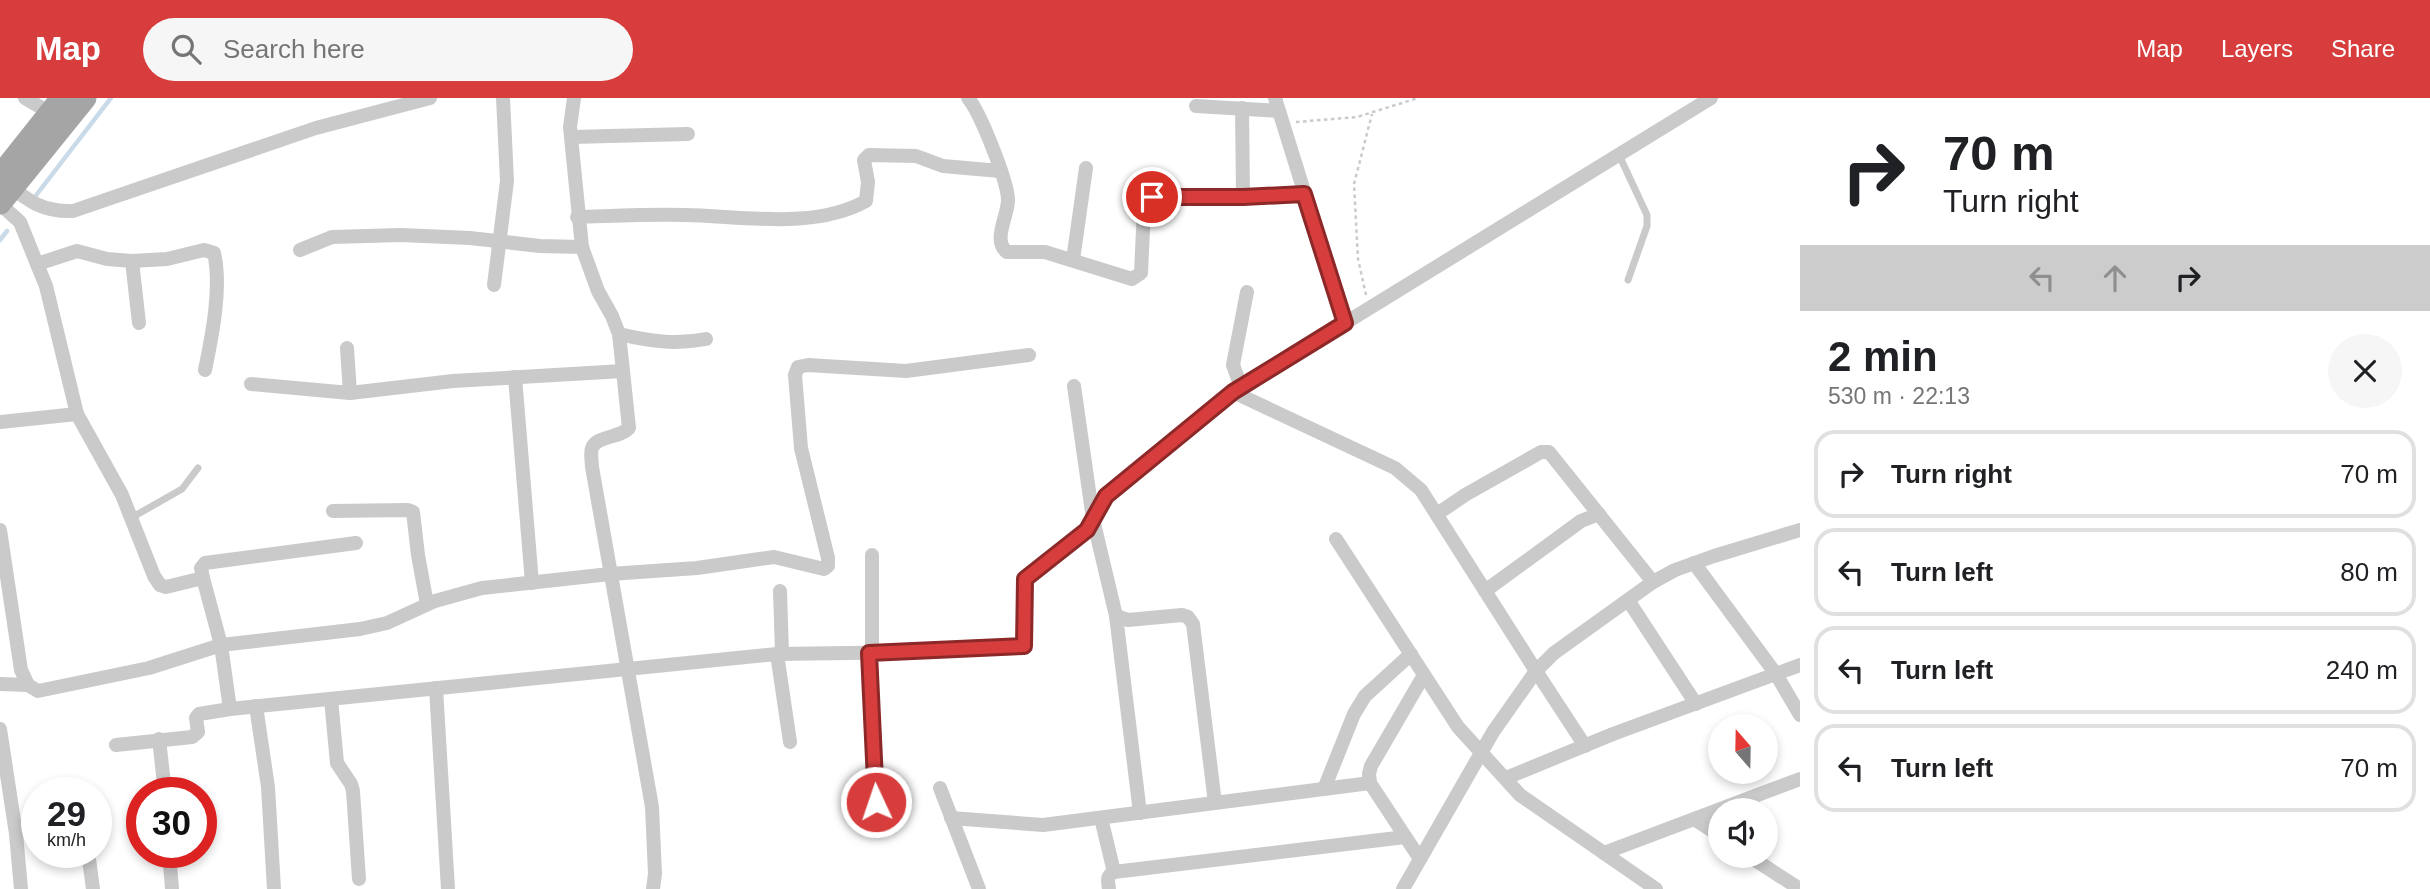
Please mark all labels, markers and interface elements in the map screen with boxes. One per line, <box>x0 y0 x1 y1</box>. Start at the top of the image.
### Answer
search box <box>143 18 633 81</box>
text: Map <box>35 30 101 67</box>
icon: search <box>167 30 205 68</box>
text: Search here <box>223 34 365 64</box>
text: Map <box>2136 35 2183 62</box>
text: Layers <box>2221 35 2293 62</box>
text: Share <box>2331 35 2395 62</box>
icon: right <box>1828 126 1919 217</box>
text: 70 m <box>1943 126 2055 180</box>
pin <box>1122 167 1182 227</box>
icon: arrive <box>1133 178 1171 216</box>
text: Turn right <box>1943 183 2079 219</box>
icon: left <box>2023 259 2061 297</box>
icon: ahead <box>2096 259 2134 297</box>
icon: right <box>2169 259 2207 297</box>
text: 2 min <box>1828 333 1938 380</box>
button: close <box>2328 334 2402 408</box>
text: 530 m · 22:13 <box>1828 383 1970 409</box>
icon: right <box>1832 455 1870 493</box>
text: Turn right <box>1891 459 2012 489</box>
text: 70 m <box>2340 459 2398 489</box>
icon: left <box>1832 553 1870 591</box>
text: Turn left <box>1891 557 1993 587</box>
text: 80 m <box>2340 557 2398 587</box>
icon: left <box>1832 651 1870 689</box>
text: Turn left <box>1891 655 1993 685</box>
text: 240 m <box>2326 655 2398 685</box>
north arrow <box>1708 714 1778 784</box>
map controls <box>1708 714 1778 868</box>
icon: left <box>1832 749 1870 787</box>
text: Turn left <box>1891 753 1993 783</box>
text: 70 m <box>2340 753 2398 783</box>
position arrow <box>839 765 913 839</box>
speed limit sign: 30 <box>126 777 217 868</box>
text: 29 <box>47 794 86 833</box>
button: sound <box>1708 798 1778 868</box>
text: km/h <box>47 830 86 850</box>

